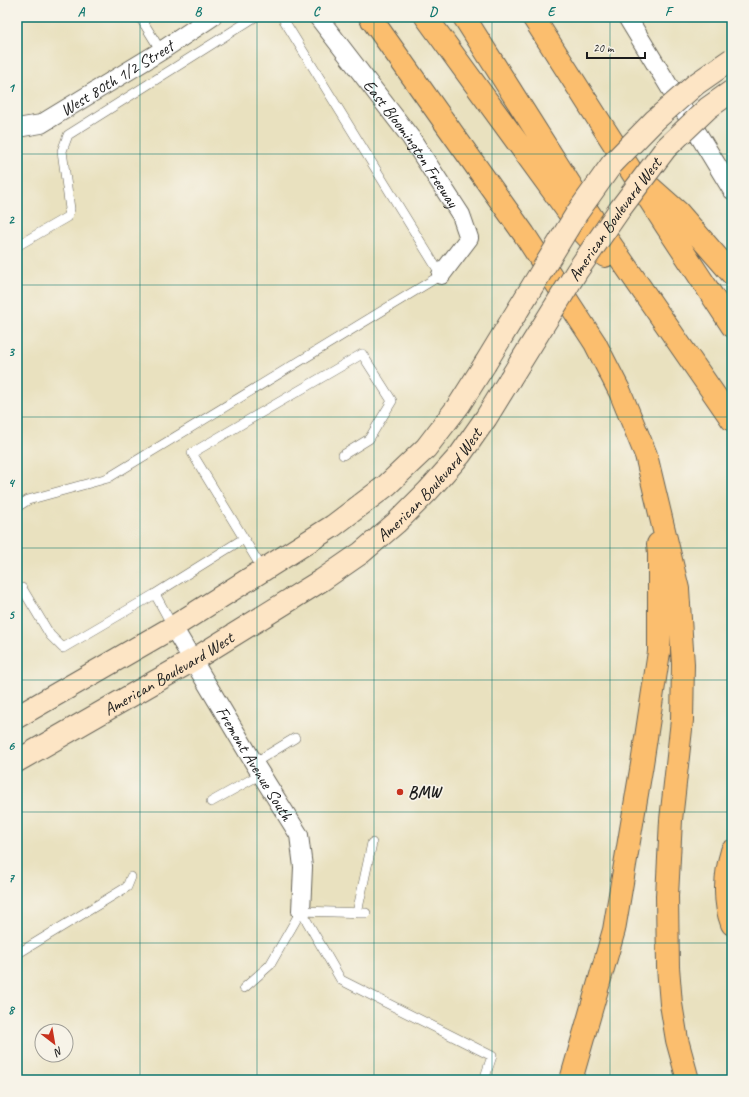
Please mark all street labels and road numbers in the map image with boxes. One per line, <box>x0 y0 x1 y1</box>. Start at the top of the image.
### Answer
street label: West 80th 1/2 Street <box>57 34 179 121</box>
street label: East Bloomington Freeway <box>359 75 464 212</box>
street label: American Boulevard West <box>563 152 667 285</box>
street label: American Boulevard West <box>372 422 488 546</box>
street label: American Boulevard West <box>100 626 239 720</box>
street label: Fremont Avenue South <box>212 703 298 826</box>

